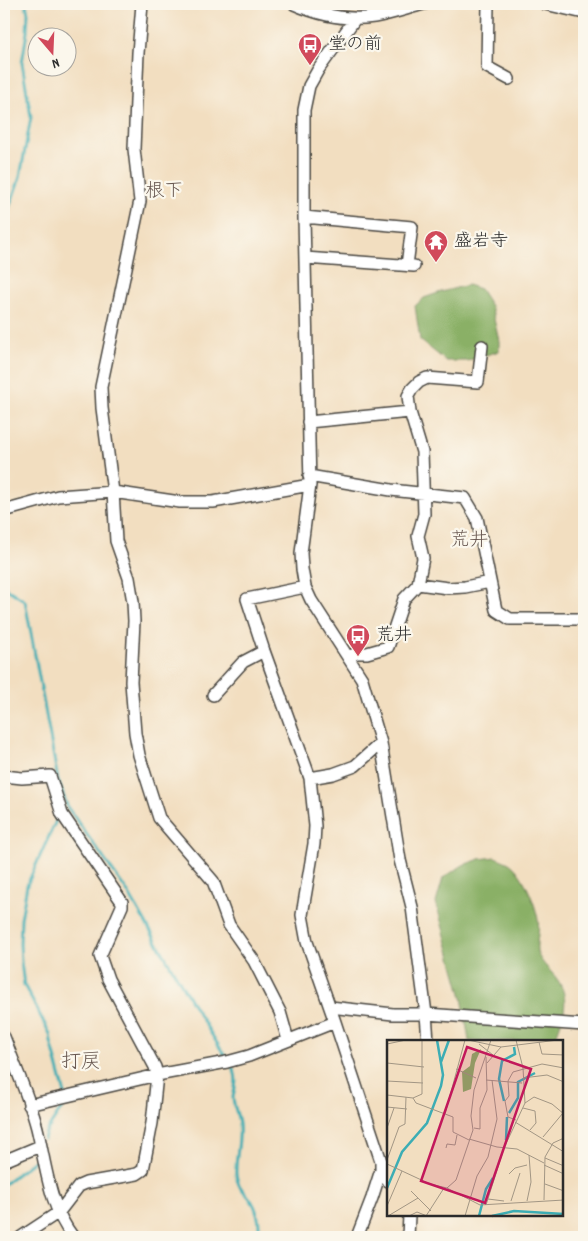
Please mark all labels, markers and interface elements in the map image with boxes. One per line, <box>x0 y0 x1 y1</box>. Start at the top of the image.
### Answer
north arrow <box>28 28 78 78</box>
bus stop icon: 堂の前 <box>297 32 323 66</box>
place label: 堂の前 <box>328 33 382 58</box>
text: N <box>49 52 62 73</box>
district label: 根下 <box>145 179 183 206</box>
temple icon: 盛岩寺 <box>423 229 449 263</box>
place label: 盛岩寺 <box>454 230 508 255</box>
district label: 荒井 <box>450 528 488 555</box>
bus stop icon: 荒井 <box>345 623 371 657</box>
place label: 荒井 <box>376 624 412 649</box>
inset map <box>387 1040 563 1216</box>
district label: 打戻 <box>61 1049 101 1077</box>

